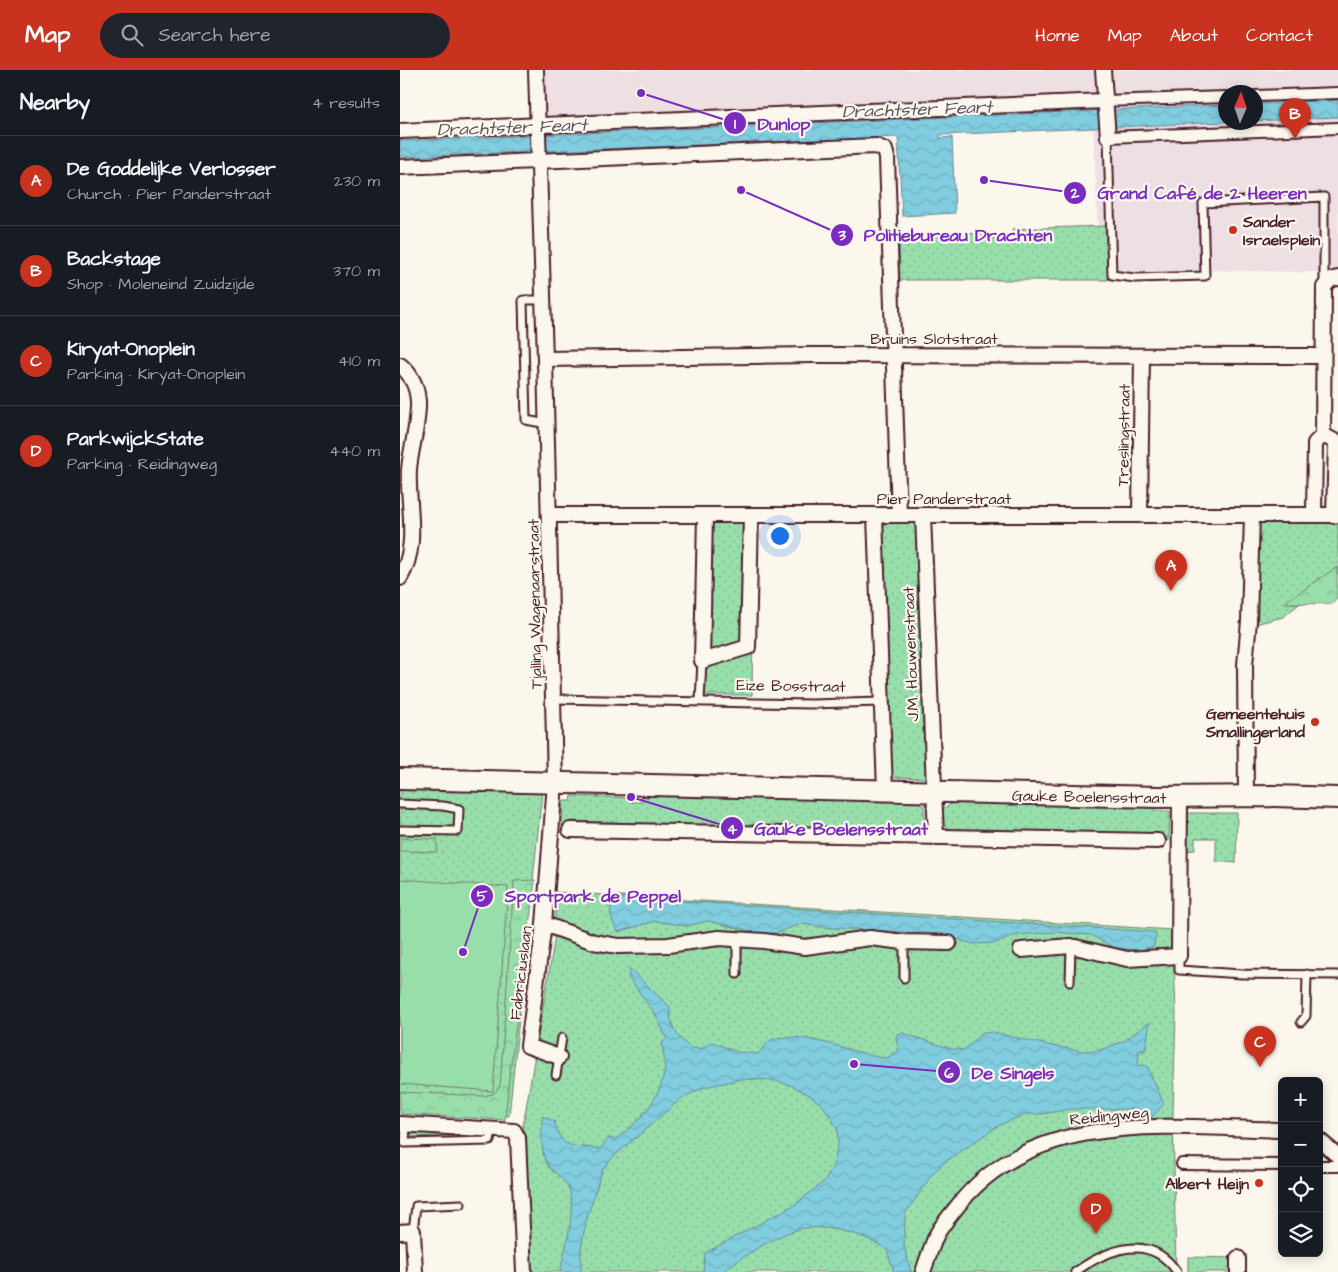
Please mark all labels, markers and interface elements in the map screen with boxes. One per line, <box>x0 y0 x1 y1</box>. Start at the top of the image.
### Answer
search box <box>100 13 450 58</box>
text: Map <box>25 18 70 52</box>
icon: search <box>118 21 146 49</box>
text: Search here <box>158 22 271 49</box>
text: Home <box>1035 23 1080 48</box>
text: Map <box>1108 23 1142 48</box>
text: About <box>1170 23 1218 48</box>
text: Contact <box>1246 23 1313 48</box>
north arrow <box>1218 85 1263 130</box>
text: Nearby <box>20 88 90 117</box>
text: 4 results <box>312 92 380 114</box>
water label: Drachtster Feart <box>842 94 994 125</box>
pin: B <box>1279 98 1311 139</box>
callout: Dunlop <box>723 107 821 140</box>
water label: Drachtster Feart <box>437 112 589 143</box>
text: Dunlop <box>758 112 810 137</box>
text: 1 <box>734 114 736 135</box>
text: De Goddelijke Verlosser <box>67 156 276 183</box>
text: A <box>31 170 41 192</box>
text: 230 m <box>334 170 380 192</box>
callout: Grand Café de 2 Heeren <box>1063 177 1317 210</box>
text: Grand Café de 2 Heeren <box>1097 181 1307 206</box>
text: Church · Pier Panderstraat <box>67 183 271 205</box>
text: 2 <box>1070 183 1080 204</box>
place label: Sander Israelsplein <box>1242 211 1320 251</box>
callout: Politiebureau Drachten <box>829 219 1063 252</box>
text: Politiebureau Drachten <box>864 223 1052 248</box>
marker: Sander Israelsplein <box>1227 224 1239 236</box>
text: 3 <box>837 225 846 246</box>
text: Backstage <box>67 246 161 273</box>
text: B <box>30 260 42 282</box>
text: 370 m <box>333 260 380 282</box>
text: Shop · Moleneind Zuidzijde <box>67 273 255 295</box>
street label: Bruins Slotstraat <box>870 328 998 350</box>
text: Kiryat-Onoplein <box>67 336 195 363</box>
text: C <box>30 350 42 372</box>
text: 410 m <box>338 350 380 372</box>
text: Parking · Kiryat-Onoplein <box>67 363 245 385</box>
street label: Treslingstraat <box>1112 383 1137 487</box>
text: ParkwijckState <box>67 426 204 453</box>
text: D <box>31 440 41 462</box>
text: 440 m <box>329 440 380 462</box>
text: Parking · Reidingweg <box>67 453 217 475</box>
street label: Pier Panderstraat <box>877 488 1012 510</box>
street label: Tjalling Wagenaarstraat <box>523 518 548 689</box>
your location <box>767 523 793 549</box>
pin: A <box>1155 550 1187 591</box>
street label: J.M. Houwenstraat <box>898 586 924 722</box>
street label: Eize Bosstraat <box>736 674 846 698</box>
place label: Gemeentehuis Smallingerland <box>1205 703 1306 745</box>
marker: Gemeentehuis Smallingerland <box>1309 716 1321 728</box>
street label: Gauke Boelensstraat <box>1012 785 1167 809</box>
callout: Gauke Boelensstraat <box>719 812 938 845</box>
text: Gauke Boelensstraat <box>754 817 929 842</box>
text: 4 <box>727 819 738 840</box>
callout: Sportpark de Peppel <box>470 880 691 913</box>
text: Sportpark de Peppel <box>504 884 681 909</box>
text: 5 <box>477 886 488 907</box>
street label: Fabriciuslaan <box>504 925 538 1022</box>
pin: C <box>1244 1026 1276 1067</box>
callout: De Singels <box>936 1056 1064 1089</box>
text: De Singels <box>972 1061 1054 1087</box>
text: 6 <box>944 1063 954 1084</box>
map controls <box>1278 1077 1323 1257</box>
button: + <box>1278 1077 1323 1122</box>
street label: Reidingweg <box>1069 1101 1150 1132</box>
button: − <box>1278 1122 1323 1167</box>
button: locate <box>1278 1167 1323 1212</box>
place label: Albert Heijn <box>1165 1173 1249 1195</box>
marker: Albert Heijn <box>1253 1177 1265 1189</box>
pin: D <box>1080 1193 1112 1234</box>
button: layers <box>1278 1212 1323 1257</box>

